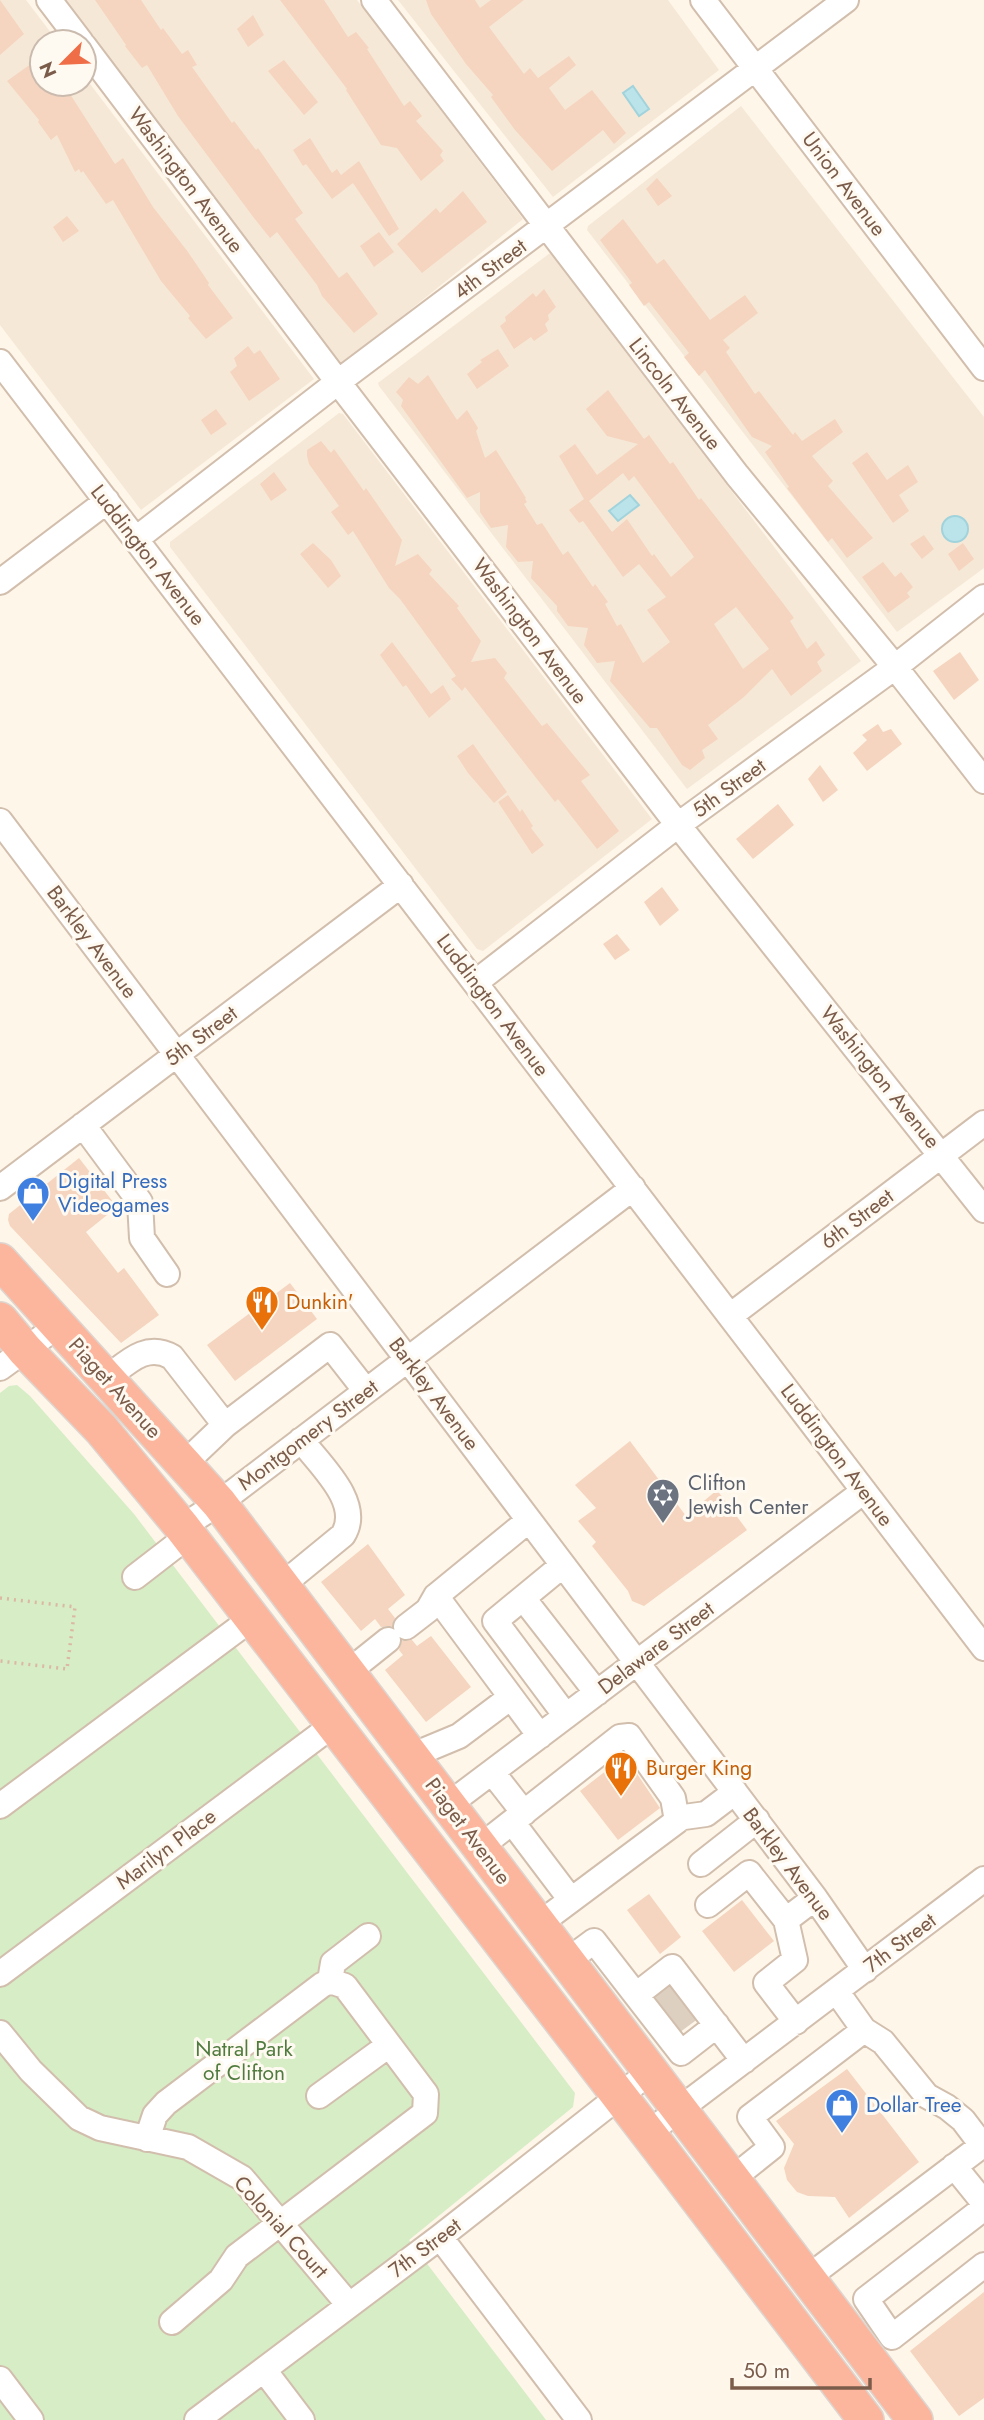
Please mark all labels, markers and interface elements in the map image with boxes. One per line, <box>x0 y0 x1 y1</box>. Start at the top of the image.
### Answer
north arrow <box>28 28 98 98</box>
text: N <box>33 57 63 82</box>
street label: Washington Avenue <box>121 101 251 259</box>
street label: Union Avenue <box>795 126 893 243</box>
street label: 4th Street <box>447 232 533 306</box>
street label: Lincoln Avenue <box>622 332 728 457</box>
street label: Luddington Avenue <box>83 478 213 632</box>
street label: Washington Avenue <box>465 552 595 710</box>
street label: 5th Street <box>686 751 772 825</box>
street label: Barkley Avenue <box>40 879 145 1005</box>
street label: Luddington Avenue <box>429 927 557 1083</box>
street label: 5th Street <box>158 999 244 1073</box>
street label: Washington Avenue <box>813 999 947 1155</box>
place label: Digital Press Videogames <box>58 1166 169 1220</box>
shop icon: Digital Press Videogames <box>14 1174 52 1223</box>
street label: 6th Street <box>814 1182 900 1256</box>
restaurant icon: Dunkin' <box>243 1283 281 1332</box>
place label: Dunkin' <box>286 1287 353 1317</box>
street label: Piaget Avenue <box>61 1331 169 1445</box>
street label: Barkley Avenue <box>382 1331 487 1457</box>
street label: Montgomery Street <box>232 1372 384 1498</box>
street label: Luddington Avenue <box>773 1377 901 1533</box>
place label: Clifton Jewish Center <box>685 1468 809 1522</box>
synagogue icon: Clifton Jewish Center <box>644 1476 682 1525</box>
street label: Delaware Street <box>592 1594 720 1702</box>
restaurant icon: Burger King <box>602 1749 640 1798</box>
place label: Burger King <box>646 1753 752 1783</box>
street label: Piaget Avenue <box>418 1771 518 1891</box>
street label: Marilyn Place <box>110 1801 222 1897</box>
street label: Barkley Avenue <box>736 1801 841 1927</box>
street label: 7th Street <box>858 1906 942 1980</box>
park label: Natral Park of Clifton <box>195 2034 293 2088</box>
shop icon: Dollar Tree <box>823 2086 861 2135</box>
place label: Dollar Tree <box>866 2090 962 2120</box>
street label: Colonial Court <box>227 2169 335 2285</box>
street label: 7th Street <box>383 2211 467 2285</box>
scale bar <box>732 2346 870 2390</box>
text: 50 m <box>743 2356 790 2386</box>

